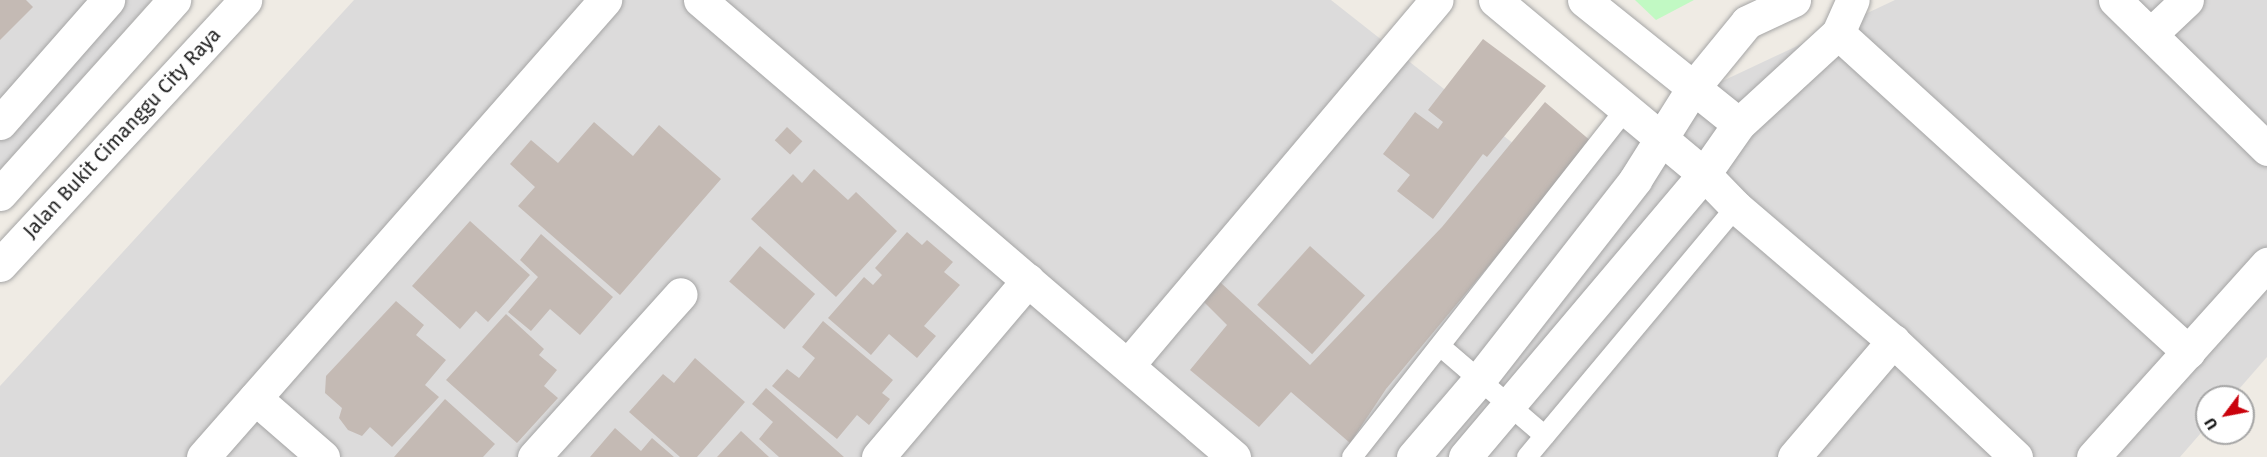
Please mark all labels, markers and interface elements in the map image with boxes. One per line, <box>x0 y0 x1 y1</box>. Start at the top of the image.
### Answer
street label: Jalan Bukit Cimanggu City Raya <box>18 23 226 243</box>
north arrow <box>2195 385 2255 445</box>
text: U <box>2200 414 2222 433</box>

